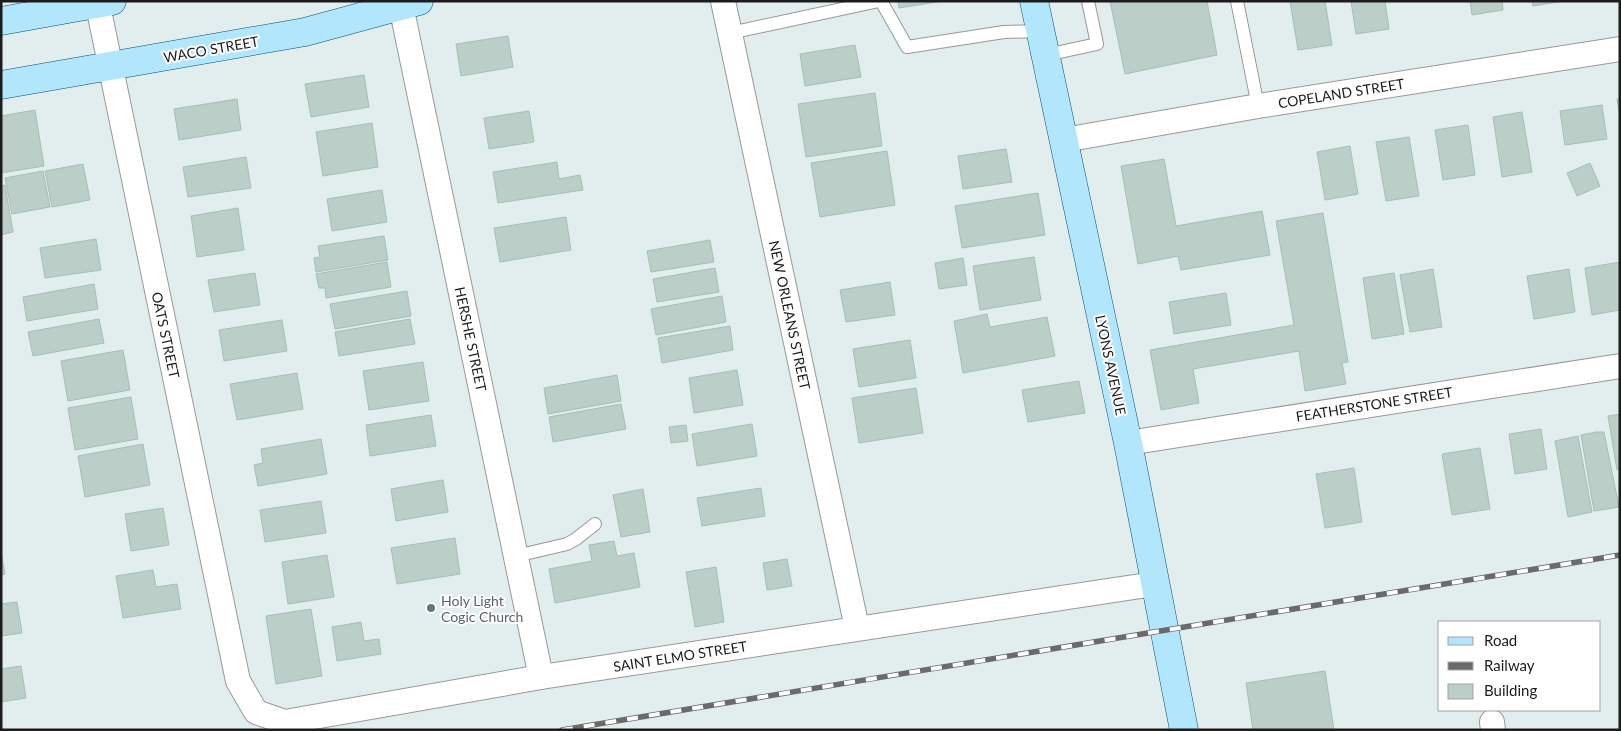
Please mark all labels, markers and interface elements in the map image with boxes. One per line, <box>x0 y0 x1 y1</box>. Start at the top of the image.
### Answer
street label: WACO STREET <box>162 32 261 66</box>
street label: COPELAND STREET <box>1277 75 1406 111</box>
street label: NEW ORLEANS STREET <box>766 239 814 392</box>
street label: HERSHE STREET <box>452 285 491 394</box>
street label: OATS STREET <box>149 290 184 380</box>
street label: LYONS AVENUE <box>1092 313 1130 417</box>
street label: FEATHERSTONE STREET <box>1294 383 1454 425</box>
place label: Holy Light Cogic Church <box>441 592 523 625</box>
marker: Holy Light Cogic Church <box>425 602 437 614</box>
legend <box>1438 621 1601 711</box>
text: Road <box>1484 631 1517 649</box>
street label: SAINT ELMO STREET <box>612 637 749 675</box>
text: Railway <box>1484 656 1535 674</box>
text: Building <box>1484 681 1537 699</box>

